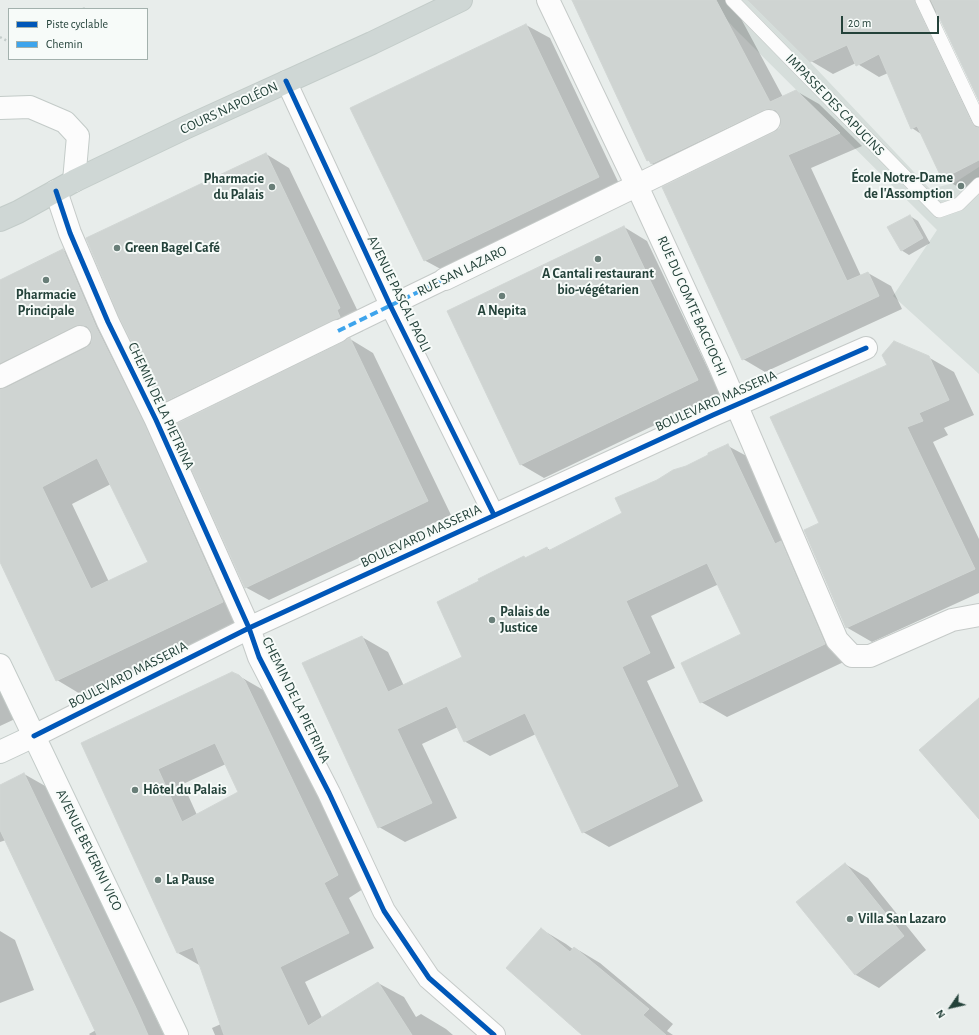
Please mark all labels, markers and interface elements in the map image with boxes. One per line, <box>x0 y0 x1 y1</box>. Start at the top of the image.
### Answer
legend <box>8 8 148 60</box>
scale bar <box>843 8 941 34</box>
text: 20 m <box>848 17 871 29</box>
text: Piste cyclable <box>46 18 108 30</box>
text: Chemin <box>46 38 83 50</box>
street label: IMPASSE DES CAPUCINS <box>782 51 888 159</box>
street label: COURS NAPOLÉON <box>177 78 281 138</box>
place label: École Notre-Dame de l'Assomption <box>851 170 953 202</box>
place label: Pharmacie du Palais <box>204 171 264 204</box>
marker: École Notre-Dame de l'Assomption <box>956 181 966 191</box>
marker: Pharmacie du Palais <box>267 182 277 192</box>
street label: AVENUE PASCAL PAOLI <box>363 233 435 355</box>
street label: RUE DU COMTE BACCIOCHI <box>654 233 730 379</box>
place label: Green Bagel Café <box>125 240 220 256</box>
street label: RUE SAN LAZARO <box>414 242 510 300</box>
marker: Green Bagel Café <box>112 243 122 253</box>
marker: A Cantali restaurant bio-végétarien <box>593 254 603 264</box>
place label: A Cantali restaurant bio-végétarien <box>542 266 654 298</box>
marker: Pharmacie Principale <box>41 275 51 285</box>
place label: Pharmacie Principale <box>16 287 76 320</box>
marker: A Nepita <box>497 291 507 301</box>
place label: A Nepita <box>478 303 526 319</box>
street label: CHEMIN DE LA PIETRINA <box>124 340 198 472</box>
street label: BOULEVARD MASSERIA <box>653 367 779 435</box>
street label: BOULEVARD MASSERIA <box>358 501 484 571</box>
place label: Palais de Justice <box>500 604 550 636</box>
marker: Palais de Justice <box>487 615 497 625</box>
street label: CHEMIN DE LA PIETRINA <box>258 634 334 766</box>
street label: BOULEVARD MASSERIA <box>66 638 190 712</box>
place label: Hôtel du Palais <box>143 782 227 798</box>
marker: Hôtel du Palais <box>130 785 140 795</box>
street label: AVENUE BEVERINI VICO <box>52 786 126 914</box>
place label: La Pause <box>166 872 214 888</box>
marker: La Pause <box>153 875 163 885</box>
place label: Villa San Lazaro <box>858 911 946 927</box>
marker: Villa San Lazaro <box>845 914 855 924</box>
north arrow <box>931 987 971 1027</box>
text: N <box>934 1008 947 1020</box>

